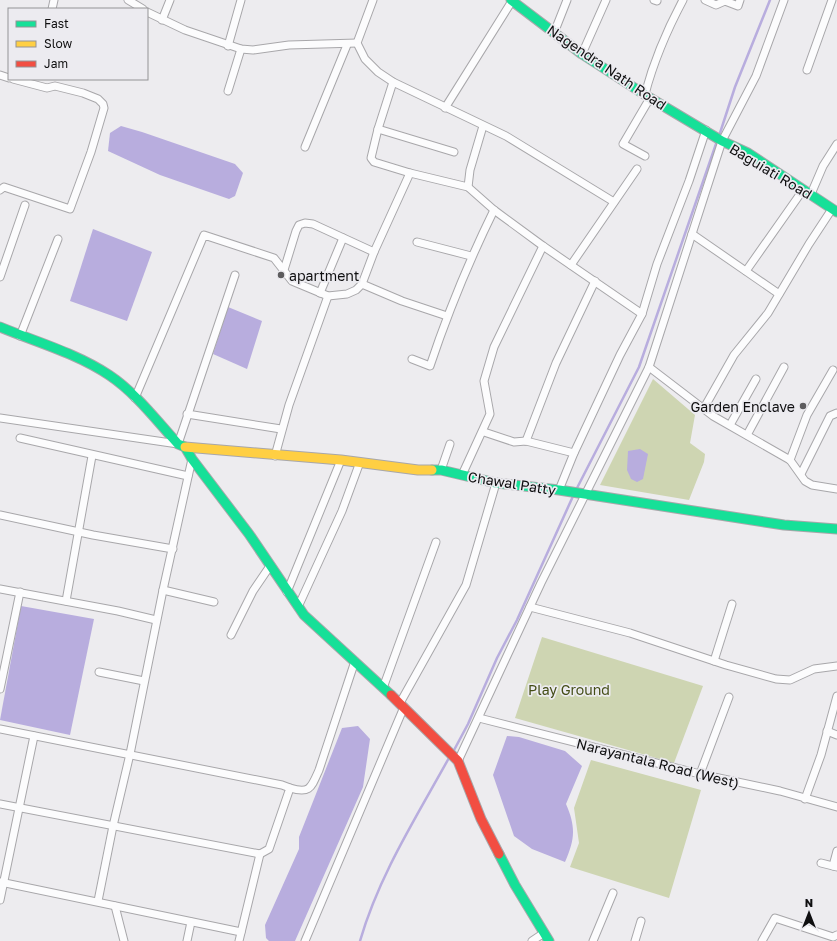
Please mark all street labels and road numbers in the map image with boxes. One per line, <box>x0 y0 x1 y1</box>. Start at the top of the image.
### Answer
street label: Nagendra Nath Road <box>544 21 670 113</box>
street label: Baguiati Road <box>727 140 815 202</box>
street label: Chawal Patty <box>467 468 557 498</box>
street label: Narayantala Road (West) <box>575 735 741 791</box>

